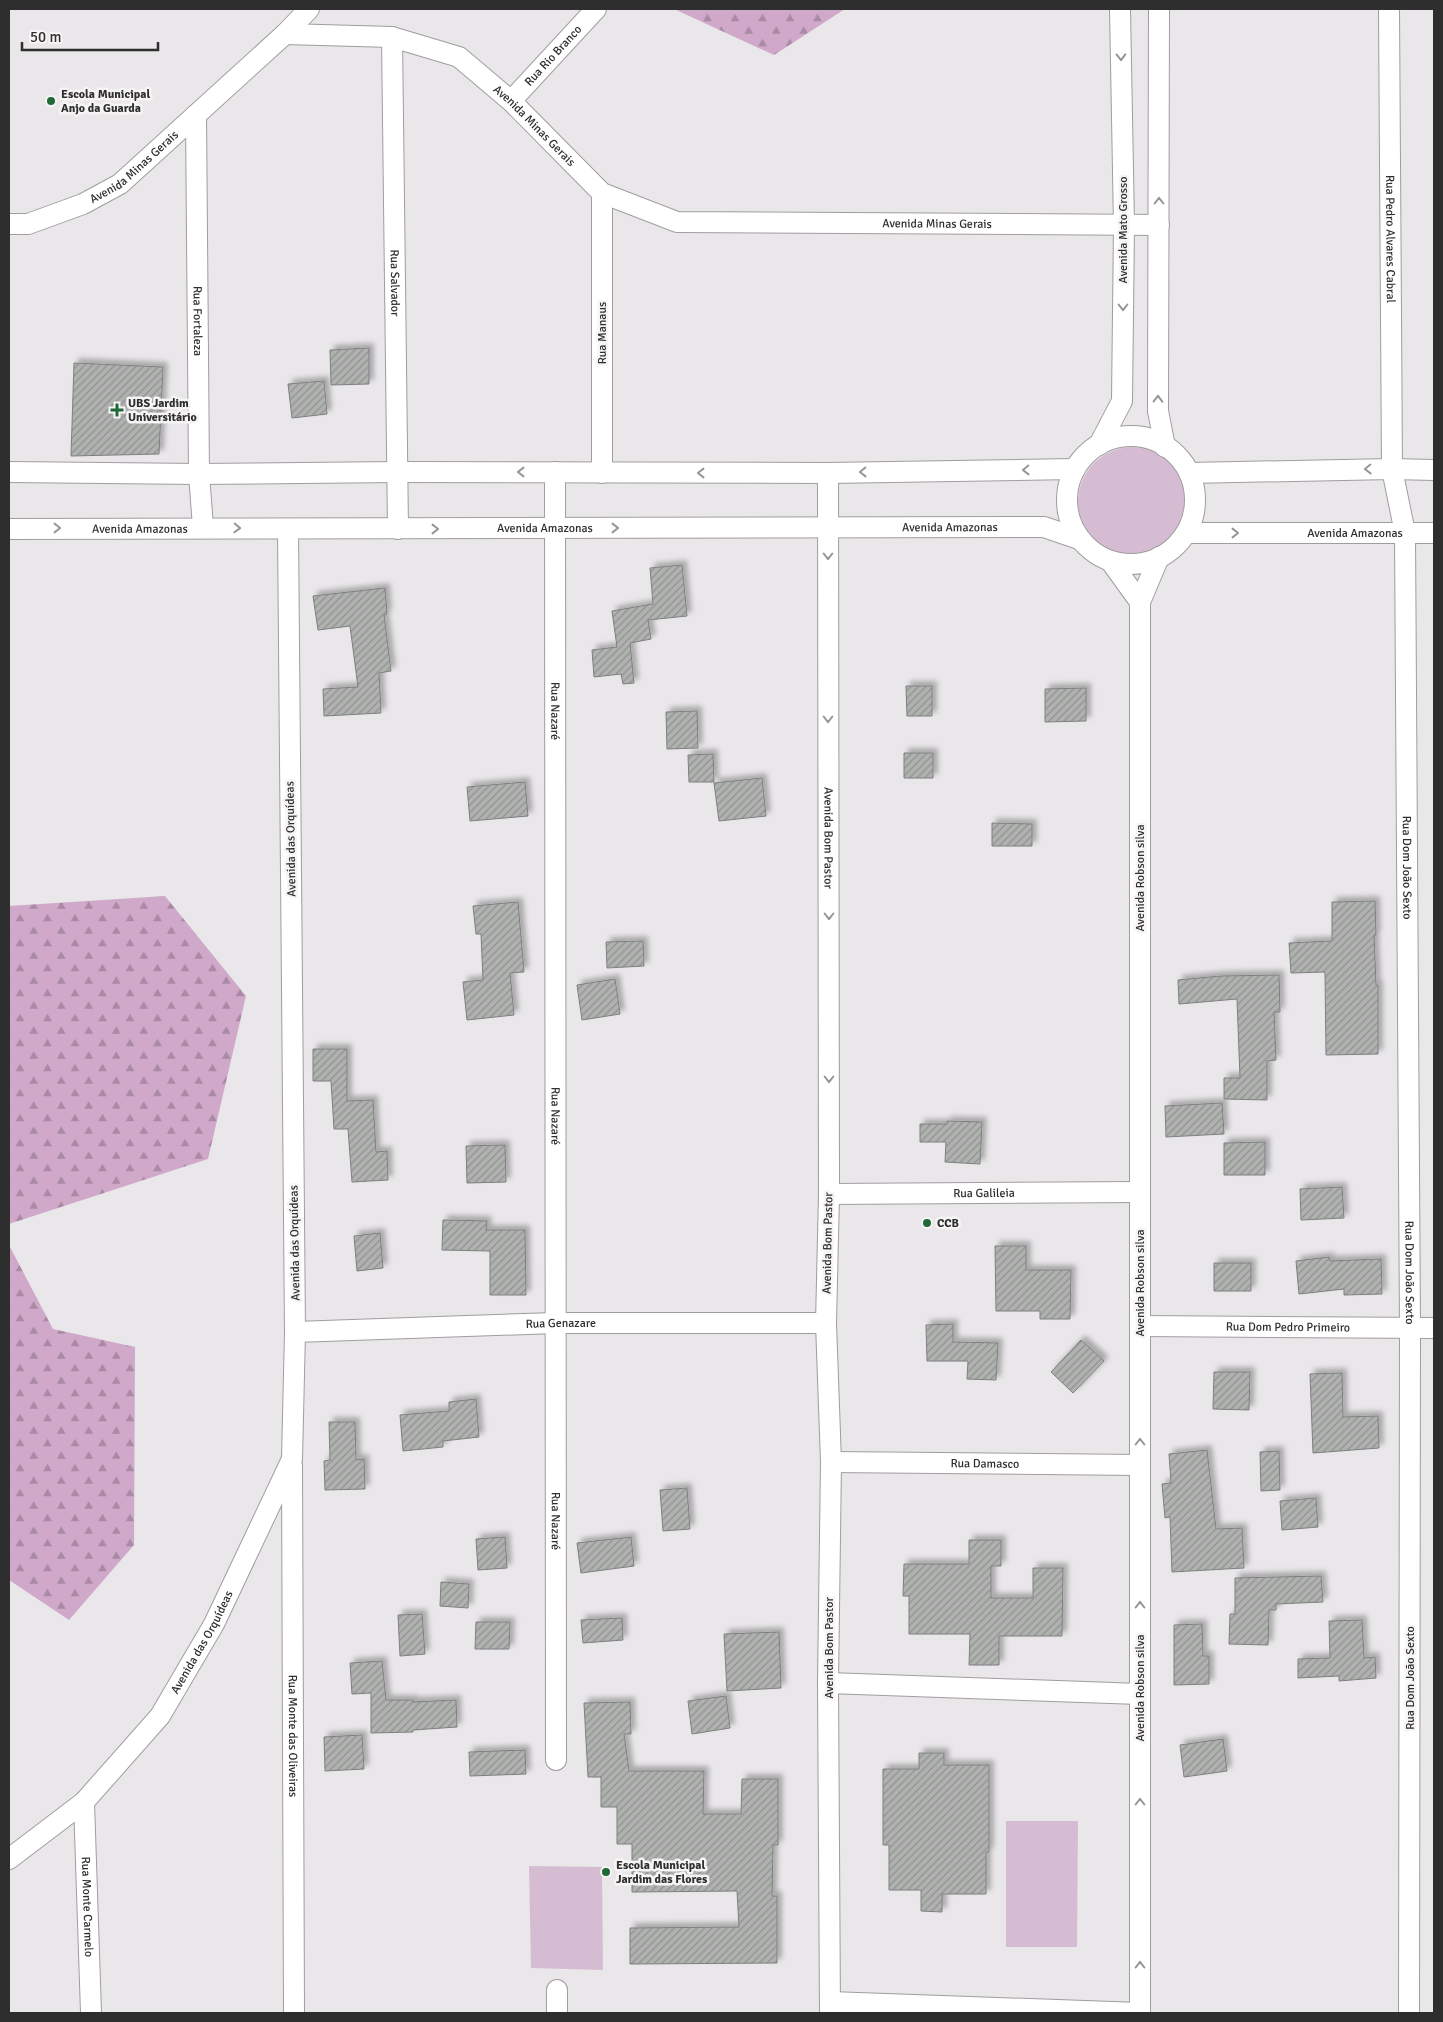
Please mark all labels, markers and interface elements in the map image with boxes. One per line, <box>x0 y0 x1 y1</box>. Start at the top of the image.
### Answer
scale bar <box>22 20 159 52</box>
street label: Rua Rio Branco <box>521 22 585 89</box>
text: 50 m <box>30 28 61 46</box>
one-way arrow <box>1116 54 1126 62</box>
street label: Avenida Minas Gerais <box>490 82 579 169</box>
place label: Escola Municipal Anjo da Guarda <box>61 87 150 116</box>
marker: Escola Municipal Anjo da Guarda <box>45 95 57 107</box>
street label: Avenida Minas Gerais <box>87 127 181 206</box>
street label: Rua Pedro Alvares Cabral <box>1383 175 1398 304</box>
street label: Avenida Mato Grosso <box>1116 177 1131 283</box>
one-way arrow <box>1154 197 1164 204</box>
street label: Avenida Minas Gerais <box>882 216 992 231</box>
street label: Rua Salvador <box>387 249 403 317</box>
street label: Rua Fortaleza <box>190 286 206 356</box>
street label: Rua Manaus <box>595 302 610 364</box>
one-way arrow <box>1118 304 1128 312</box>
one-way arrow <box>1153 394 1163 402</box>
place label: UBS Jardim Universitário <box>128 396 197 425</box>
marker: UBS Jardim Universitário <box>110 403 124 417</box>
one-way arrow <box>1022 464 1030 475</box>
one-way arrow <box>1364 464 1372 474</box>
one-way arrow <box>517 467 524 477</box>
one-way arrow <box>859 467 867 477</box>
one-way arrow <box>697 468 704 478</box>
street label: Avenida Amazonas <box>497 520 593 536</box>
street label: Avenida Amazonas <box>902 520 998 535</box>
street label: Avenida Amazonas <box>92 521 188 536</box>
one-way arrow <box>54 523 62 533</box>
one-way arrow <box>234 523 242 533</box>
one-way arrow <box>611 523 619 534</box>
one-way arrow <box>432 524 439 534</box>
street label: Avenida Amazonas <box>1307 526 1403 541</box>
one-way arrow <box>1231 528 1239 538</box>
one-way arrow <box>823 553 833 561</box>
street label: Rua Nazaré <box>548 682 563 740</box>
one-way arrow <box>823 716 833 723</box>
street label: Avenida das Orquídeas <box>282 781 300 897</box>
street label: Avenida Bom Pastor <box>821 787 836 889</box>
street label: Rua Dom João Sexto <box>1399 816 1415 920</box>
street label: Avenida Robson silva <box>1133 824 1148 932</box>
one-way arrow <box>824 913 834 921</box>
one-way arrow <box>824 1076 834 1083</box>
street label: Rua Nazaré <box>548 1087 563 1145</box>
street label: Avenida das Orquídeas <box>286 1185 304 1301</box>
street label: Rua Galileia <box>953 1185 1015 1201</box>
street label: Avenida Bom Pastor <box>820 1191 836 1294</box>
place label: CCB <box>937 1216 959 1231</box>
marker: CCB <box>921 1217 933 1229</box>
street label: Rua Dom João Sexto <box>1402 1221 1417 1325</box>
street label: Avenida Robson silva <box>1133 1229 1148 1337</box>
street label: Rua Genazare <box>525 1315 596 1332</box>
street label: Rua Dom Pedro Primeiro <box>1226 1319 1350 1335</box>
one-way arrow <box>1135 1438 1145 1446</box>
street label: Rua Damasco <box>951 1456 1019 1471</box>
street label: Rua Nazaré <box>548 1492 563 1550</box>
street label: Avenida das Orquídeas <box>167 1588 236 1696</box>
street label: Avenida Bom Pastor <box>822 1597 837 1699</box>
one-way arrow <box>1135 1600 1145 1608</box>
street label: Rua Dom João Sexto <box>1403 1626 1418 1730</box>
street label: Avenida Robson silva <box>1133 1634 1148 1742</box>
street label: Rua Monte das Oliveiras <box>285 1675 301 1797</box>
one-way arrow <box>1135 1798 1145 1806</box>
street label: Rua Monte Carmelo <box>78 1856 97 1957</box>
place label: Escola Municipal Jardim das Flores <box>616 1858 708 1887</box>
marker: Escola Municipal Jardim das Flores <box>600 1866 612 1878</box>
one-way arrow <box>1135 1960 1145 1968</box>

